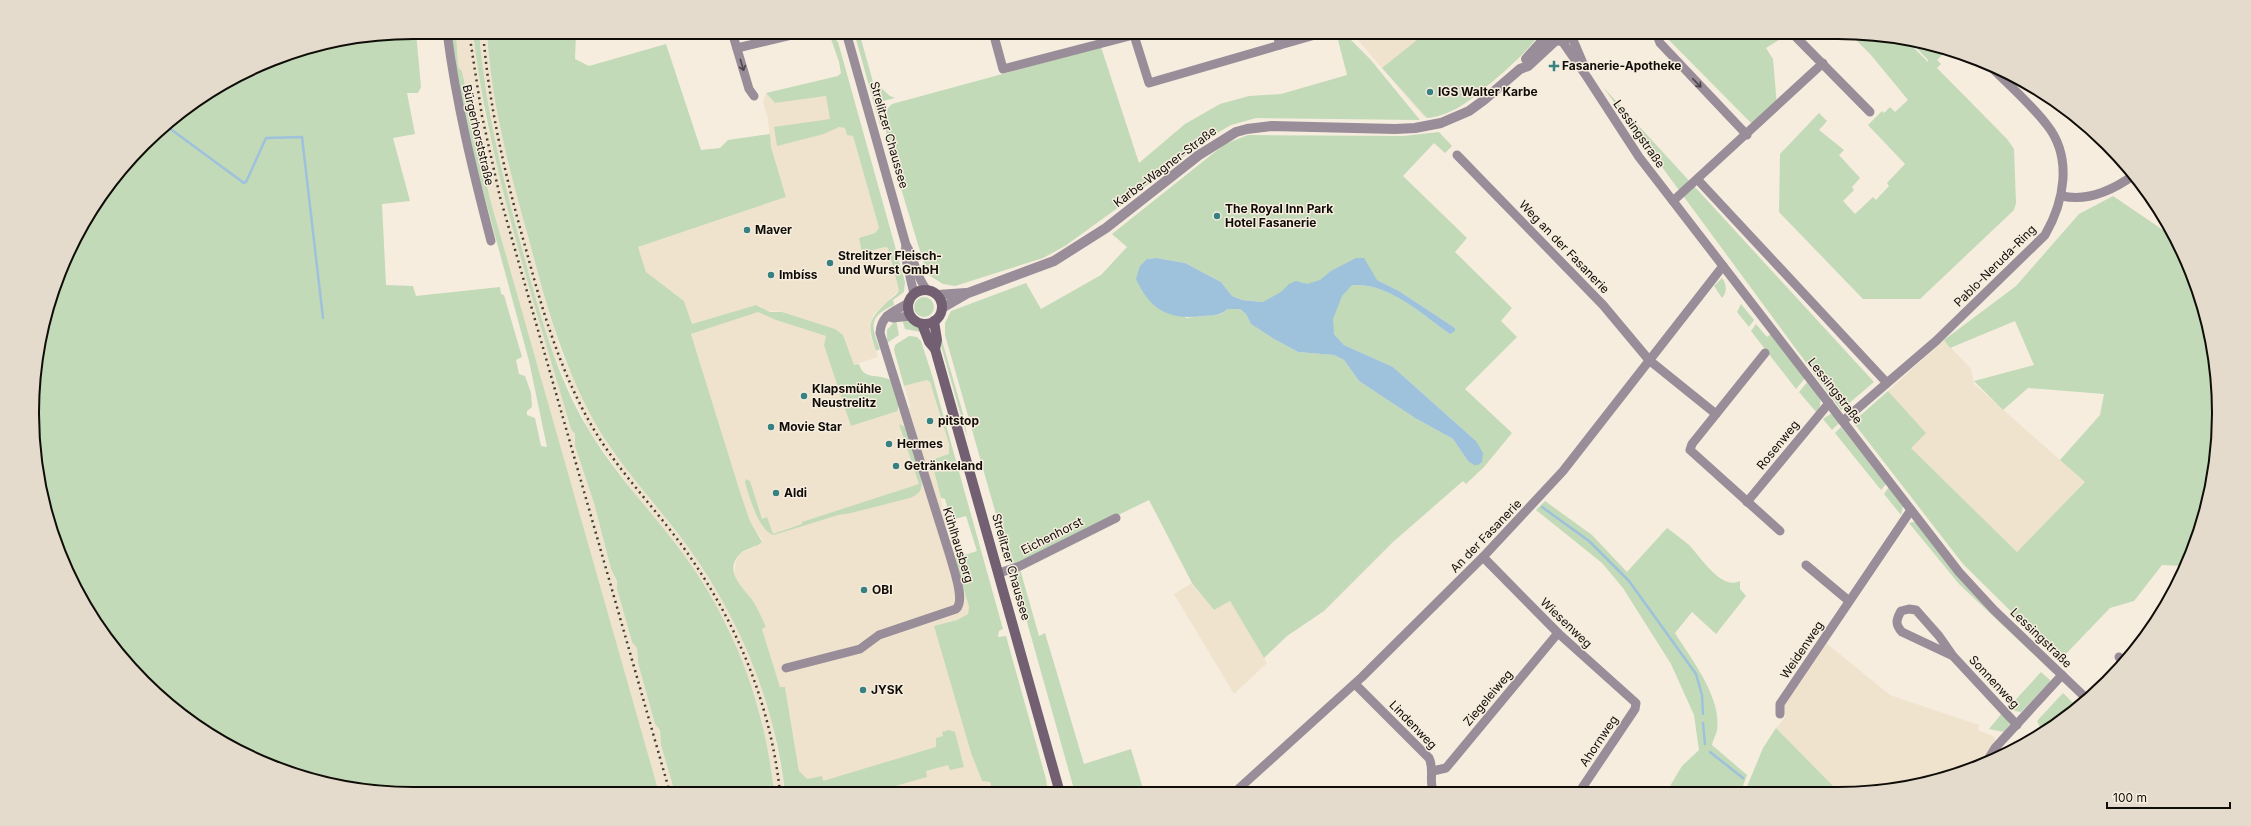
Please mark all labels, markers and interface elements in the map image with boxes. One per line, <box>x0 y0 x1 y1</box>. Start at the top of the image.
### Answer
one-way arrow <box>739 58 746 71</box>
place label: Fasanerie-Apotheke <box>1562 58 1681 73</box>
marker: Fasanerie-Apotheke <box>1549 61 1559 71</box>
one-way arrow <box>1693 78 1702 88</box>
street label: Strelitzer Chaussee <box>867 80 912 190</box>
street label: Bürgerhorststraße <box>460 83 497 187</box>
place label: IGS Walter Karbe <box>1438 84 1538 99</box>
marker: IGS Walter Karbe <box>1425 87 1435 97</box>
street label: Lessingstraße <box>1610 97 1668 171</box>
street label: Karbe-Wagner-Straße <box>1110 123 1219 210</box>
street label: Weg an der Fasanerie <box>1516 197 1613 296</box>
place label: The Royal Inn Park Hotel Fasanerie <box>1225 201 1333 230</box>
marker: The Royal Inn Park Hotel Fasanerie <box>1212 211 1222 221</box>
place label: Maver <box>755 222 792 237</box>
street label: Pablo-Neruda-Ring <box>1951 222 2039 310</box>
marker: Maver <box>742 225 752 235</box>
place label: Strelitzer Fleisch- und Wurst GmbH <box>838 248 942 277</box>
marker: Strelitzer Fleisch- und Wurst GmbH <box>825 258 835 268</box>
place label: Imbíss <box>779 267 818 282</box>
marker: Imbíss <box>766 270 776 280</box>
street label: Lessingstraße <box>1805 355 1866 427</box>
place label: Klapsmühle Neustrelitz <box>812 381 881 410</box>
marker: Klapsmühle Neustrelitz <box>799 391 809 401</box>
place label: pitstop <box>938 413 979 428</box>
marker: pitstop <box>925 416 935 426</box>
street label: Rosenweg <box>1753 417 1802 472</box>
place label: Movie Star <box>779 419 842 434</box>
marker: Movie Star <box>766 422 776 432</box>
place label: Hermes <box>897 436 943 451</box>
marker: Hermes <box>884 439 894 449</box>
place label: Getränkeland <box>904 458 983 473</box>
marker: Getränkeland <box>891 461 901 471</box>
place label: Aldi <box>784 485 807 500</box>
marker: Aldi <box>771 488 781 498</box>
street label: An der Fasanerie <box>1447 496 1524 575</box>
street label: Kühlhausberg <box>940 505 977 584</box>
street label: Strelitzer Chaussee <box>989 512 1034 622</box>
street label: Eichenhorst <box>1018 514 1085 557</box>
place label: OBI <box>872 582 893 597</box>
marker: OBI <box>859 585 869 595</box>
street label: Wiesenweg <box>1537 594 1595 651</box>
street label: Lessingstraße <box>2007 605 2075 671</box>
street label: Weidenweg <box>1777 618 1826 681</box>
street label: Sonnenweg <box>1966 652 2023 711</box>
street label: Ziegeleiweg <box>1460 667 1515 729</box>
place label: JYSK <box>871 682 904 697</box>
marker: JYSK <box>858 685 868 695</box>
street label: Lindenweg <box>1386 697 1440 752</box>
street label: Ahornweg <box>1576 712 1621 769</box>
scale bar <box>2107 784 2230 810</box>
text: 100 m <box>2113 790 2147 805</box>

